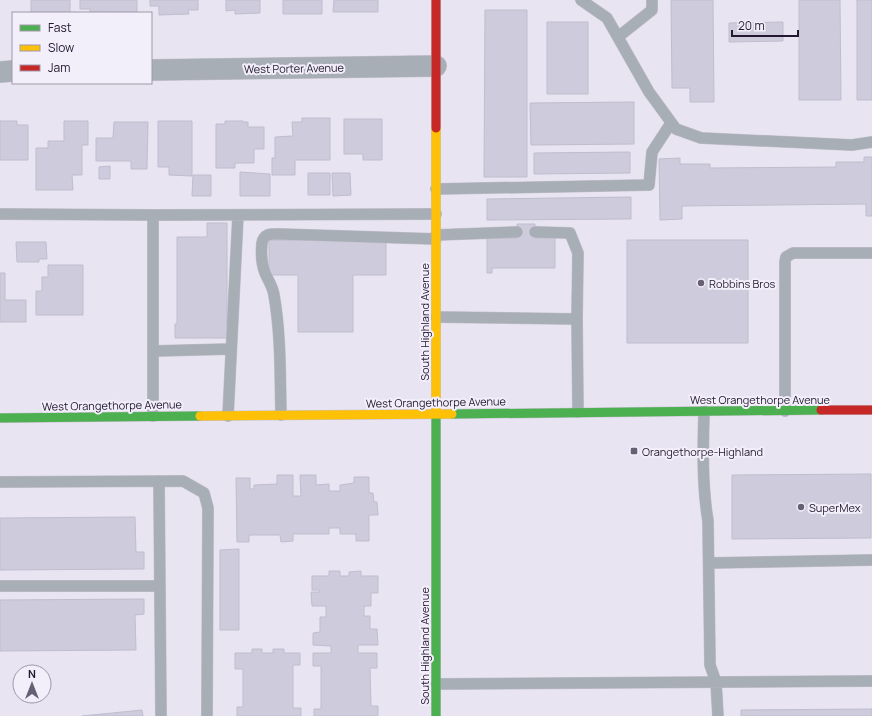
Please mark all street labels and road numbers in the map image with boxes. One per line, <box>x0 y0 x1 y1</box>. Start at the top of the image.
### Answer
street label: West Porter Avenue <box>244 60 345 76</box>
street label: South Highland Avenue <box>417 263 432 381</box>
street label: West Orangethorpe Avenue <box>690 392 831 407</box>
street label: West Orangethorpe Avenue <box>366 393 507 411</box>
street label: West Orangethorpe Avenue <box>42 396 183 414</box>
street label: South Highland Avenue <box>417 587 432 705</box>

